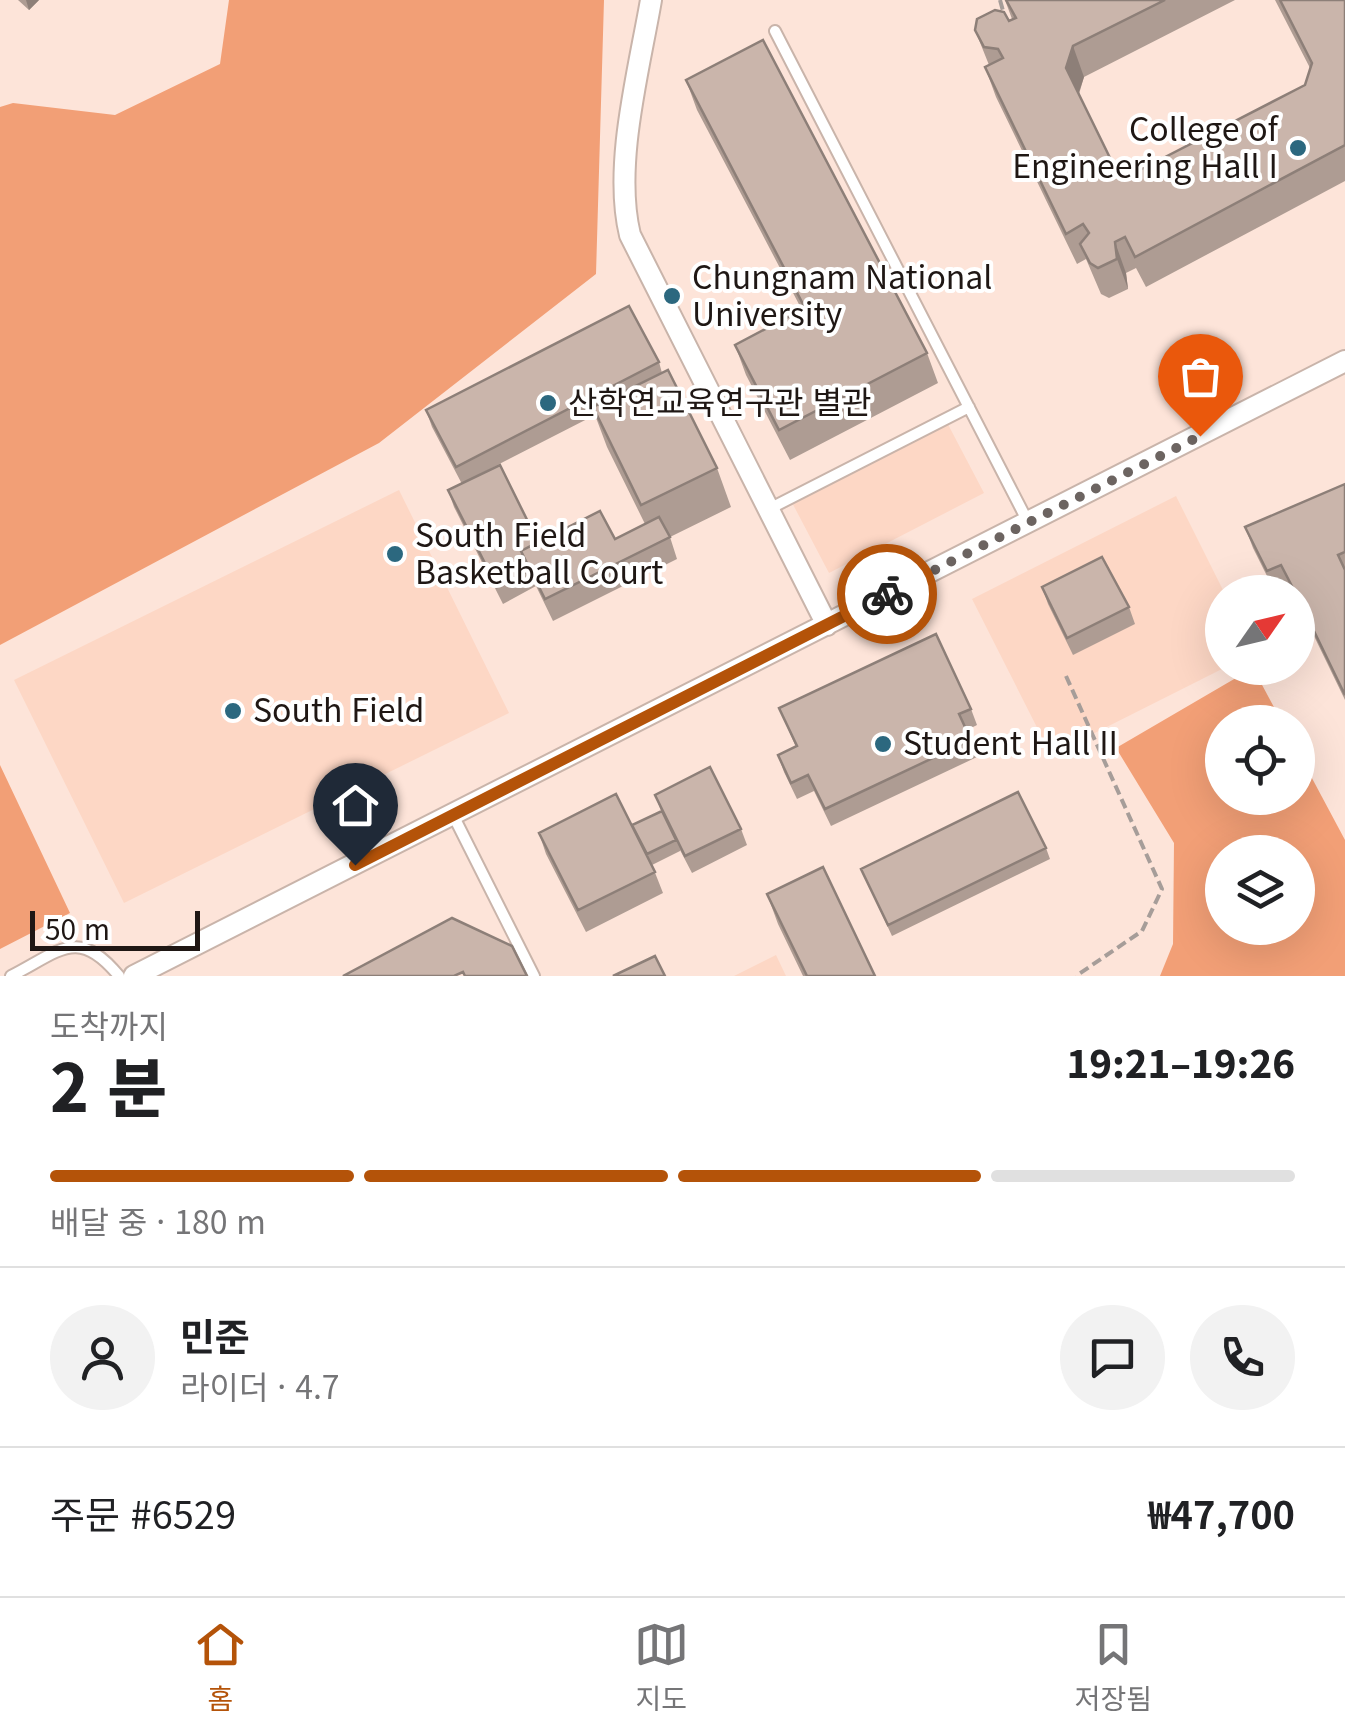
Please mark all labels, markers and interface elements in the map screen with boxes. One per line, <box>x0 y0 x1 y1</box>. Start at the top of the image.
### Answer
place label: College of Engineering Hall I <box>1012 104 1280 187</box>
marker: College of Engineering Hall I <box>1287 137 1309 159</box>
place label: Chungnam National University <box>692 252 992 335</box>
marker: Chungnam National University <box>661 285 683 307</box>
pin <box>1158 334 1243 437</box>
icon: bag <box>1173 349 1228 404</box>
place label: 산학연교육연구관 별관 <box>568 377 871 423</box>
marker: 산학연교육연구관 별관 <box>537 392 559 414</box>
place label: South Field Basketball Court <box>415 510 663 593</box>
marker: South Field Basketball Court <box>384 543 406 565</box>
courier <box>837 544 937 644</box>
icon: bike <box>860 567 915 622</box>
north arrow <box>1205 575 1315 685</box>
map controls <box>1205 575 1315 945</box>
place label: South Field <box>253 685 424 731</box>
marker: South Field <box>222 700 244 722</box>
button: locate <box>1205 705 1315 815</box>
place label: Student Hall II <box>903 718 1118 764</box>
marker: Student Hall II <box>872 733 894 755</box>
pin <box>313 763 398 866</box>
icon: home <box>328 778 383 833</box>
button: layers <box>1205 835 1315 945</box>
scale bar <box>30 906 200 950</box>
text: 50 m <box>45 908 110 948</box>
text: 도착까지 <box>50 1001 168 1047</box>
text: 19:21–19:26 <box>1066 1034 1295 1089</box>
text: 2 분 <box>50 1037 167 1131</box>
text: 배달 중 · 180 m <box>50 1197 266 1243</box>
button: person <box>50 1305 155 1410</box>
button: chat <box>1060 1305 1165 1410</box>
button: phone <box>1190 1305 1295 1410</box>
text: 민준 <box>180 1307 250 1362</box>
text: 라이더 · 4.7 <box>180 1362 340 1408</box>
text: 주문 #6529 <box>50 1485 236 1540</box>
text: ₩47,700 <box>1148 1485 1295 1540</box>
tab: 홈 <box>193 1617 248 1717</box>
tab: 지도 <box>634 1617 689 1717</box>
tab: 저장됨 <box>1075 1617 1152 1717</box>

